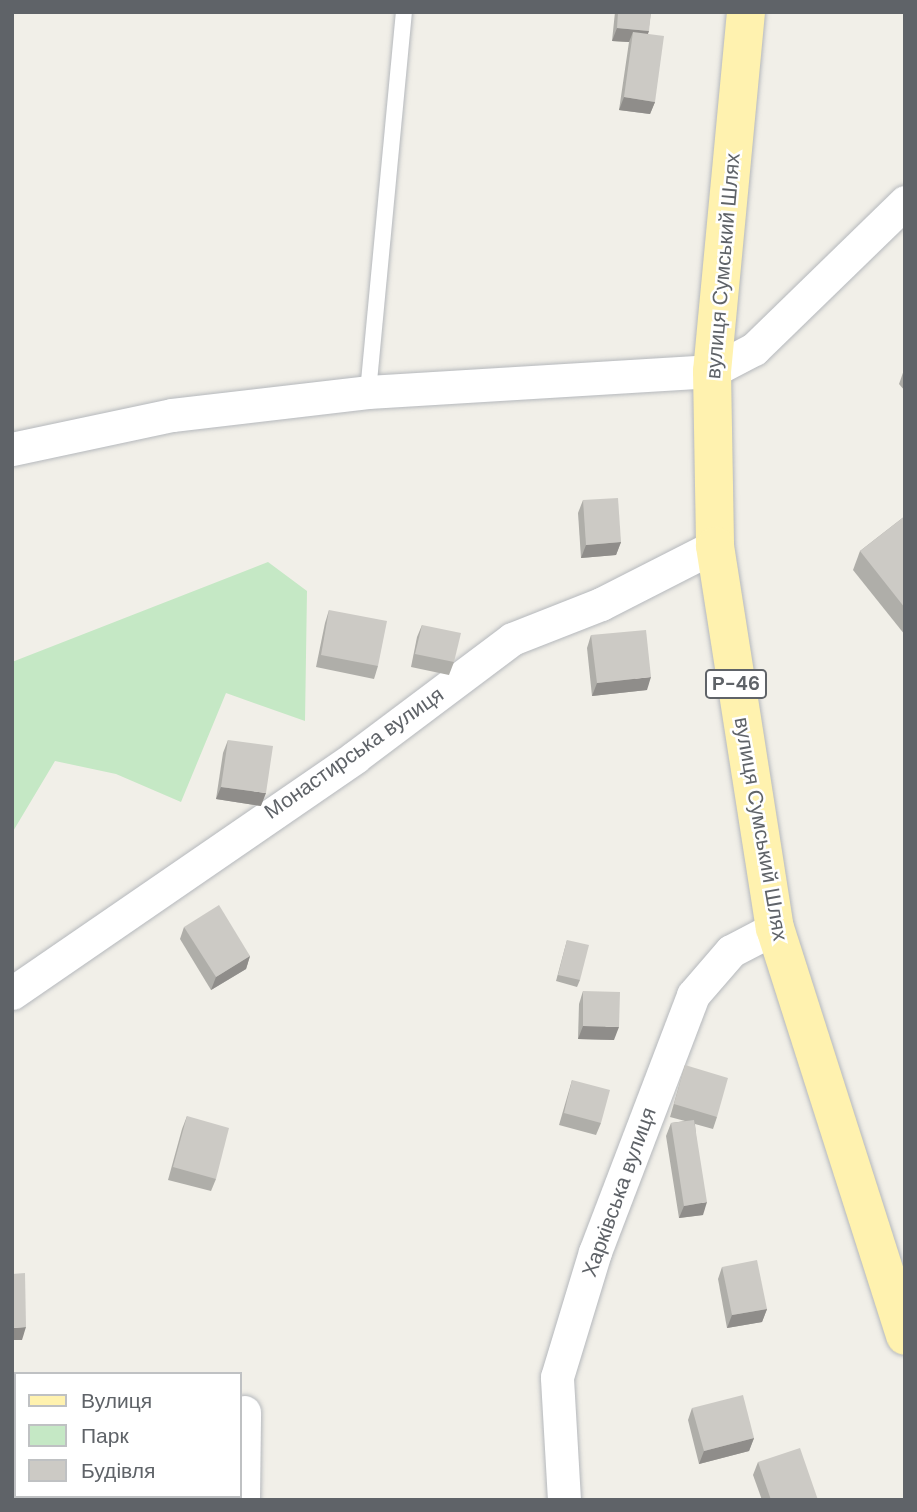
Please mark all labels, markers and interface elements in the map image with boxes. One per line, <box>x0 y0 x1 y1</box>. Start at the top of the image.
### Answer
street label: вулиця Сумський Шлях <box>701 152 745 380</box>
road number: Р-46 <box>704 668 768 699</box>
street label: Монастирська вулиця <box>260 682 448 824</box>
street label: вулиця Сумський Шлях <box>729 715 793 943</box>
street label: Харківська вулиця <box>577 1104 661 1280</box>
legend <box>14 1372 242 1498</box>
text: Вулиця <box>81 1387 152 1415</box>
text: Парк <box>81 1422 129 1450</box>
text: Будівля <box>81 1457 155 1485</box>

